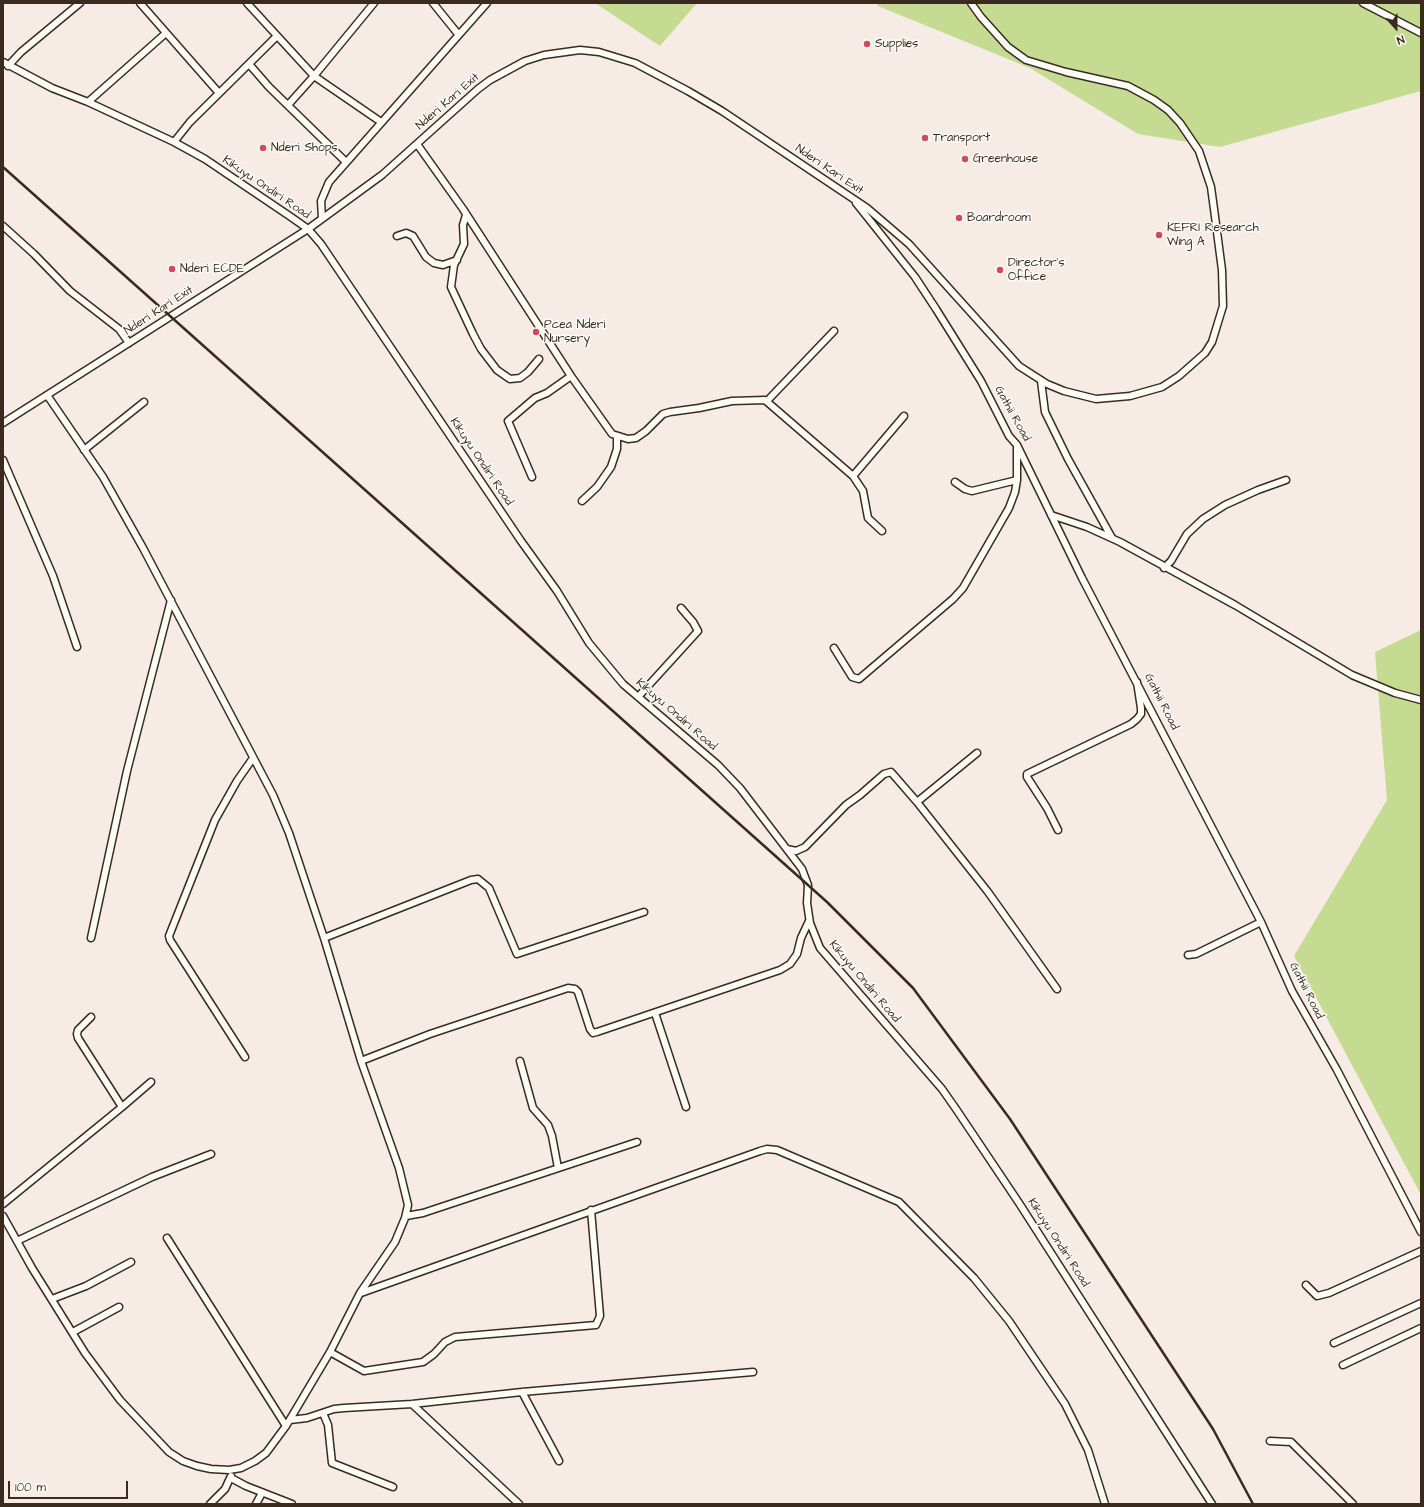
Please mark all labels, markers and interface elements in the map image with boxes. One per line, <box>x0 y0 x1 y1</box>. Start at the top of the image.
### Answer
north arrow <box>1376 8 1416 48</box>
text: N <box>1395 31 1406 48</box>
place label: Supplies <box>875 37 918 51</box>
marker: Supplies <box>862 39 872 49</box>
street label: Nderi Kari Exit <box>413 71 483 133</box>
place label: Transport <box>933 131 990 145</box>
marker: Transport <box>920 133 930 143</box>
place label: Nderi Shops <box>271 141 338 155</box>
street label: Nderi Kari Exit <box>792 142 866 198</box>
marker: Nderi Shops <box>258 143 268 153</box>
place label: Greenhouse <box>973 152 1038 166</box>
street label: Kikuyu Ondiri Road <box>219 153 313 223</box>
marker: Greenhouse <box>960 154 970 164</box>
place label: Boardroom <box>967 211 1031 225</box>
marker: Boardroom <box>954 213 964 223</box>
place label: KEFRI Research Wing A <box>1167 221 1259 249</box>
marker: KEFRI Research Wing A <box>1154 230 1164 240</box>
place label: Director's Office <box>1008 256 1064 284</box>
place label: Nderi ECDE <box>180 262 244 276</box>
marker: Nderi ECDE <box>167 264 177 274</box>
marker: Director's Office <box>995 265 1005 275</box>
street label: Nderi Kari Exit <box>122 283 196 339</box>
place label: Pcea Nderi Nursery <box>544 318 605 346</box>
marker: Pcea Nderi Nursery <box>531 327 541 337</box>
street label: Gathii Road <box>991 384 1033 444</box>
street label: Kikuyu Ondiri Road <box>446 415 516 509</box>
street label: Gathii Road <box>1141 671 1181 733</box>
street label: Kikuyu Ondiri Road <box>632 676 720 754</box>
street label: Kikuyu Ondiri Road <box>825 938 903 1026</box>
street label: Gathii Road <box>1286 960 1326 1022</box>
street label: Kikuyu Ondiri Road <box>1024 1196 1092 1290</box>
scale bar <box>10 1473 130 1499</box>
text: 100 m <box>15 1479 46 1496</box>

